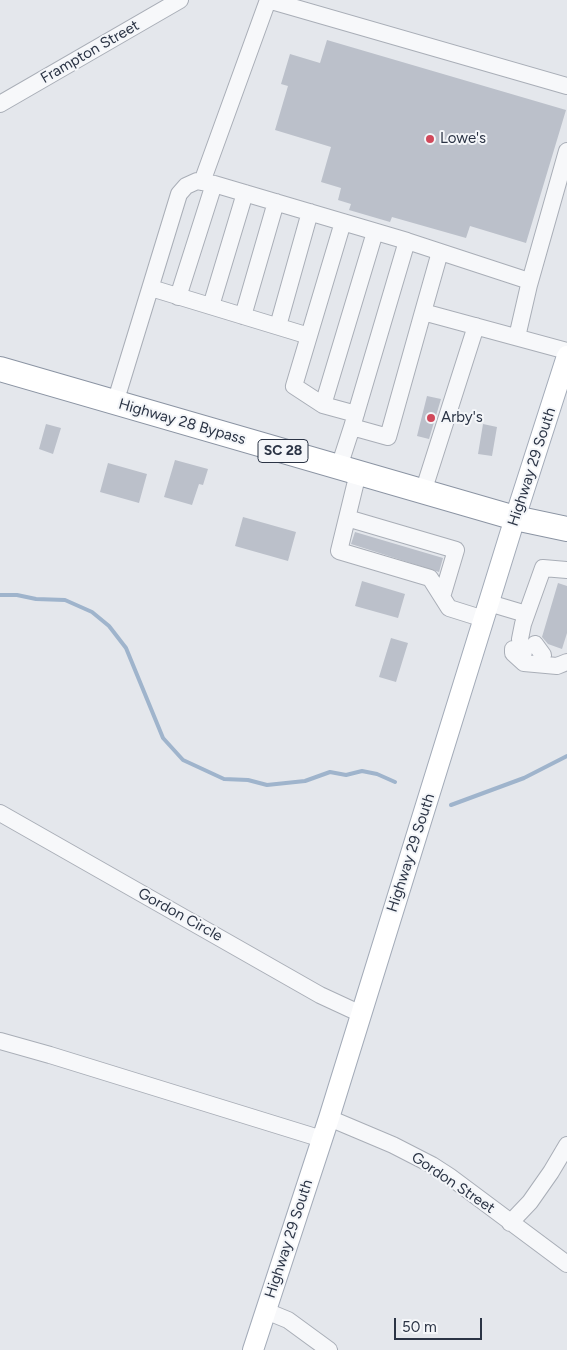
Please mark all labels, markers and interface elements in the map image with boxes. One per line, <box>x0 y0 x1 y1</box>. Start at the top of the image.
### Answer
street label: Frampton Street <box>38 17 142 87</box>
place label: Lowe's <box>440 130 486 148</box>
marker: Lowe's <box>424 133 436 145</box>
street label: Highway 28 Bypass <box>116 395 248 449</box>
street label: Highway 29 South <box>504 406 560 528</box>
place label: Arby's <box>441 409 483 427</box>
marker: Arby's <box>425 412 437 424</box>
road number: SC 28 <box>258 440 308 462</box>
street label: Highway 29 South <box>383 792 439 914</box>
street label: Gordon Circle <box>135 884 225 946</box>
street label: Gordon Street <box>408 1148 498 1218</box>
street label: Highway 29 South <box>261 1178 317 1300</box>
scale bar <box>397 1308 484 1340</box>
text: 50 m <box>402 1318 437 1336</box>

